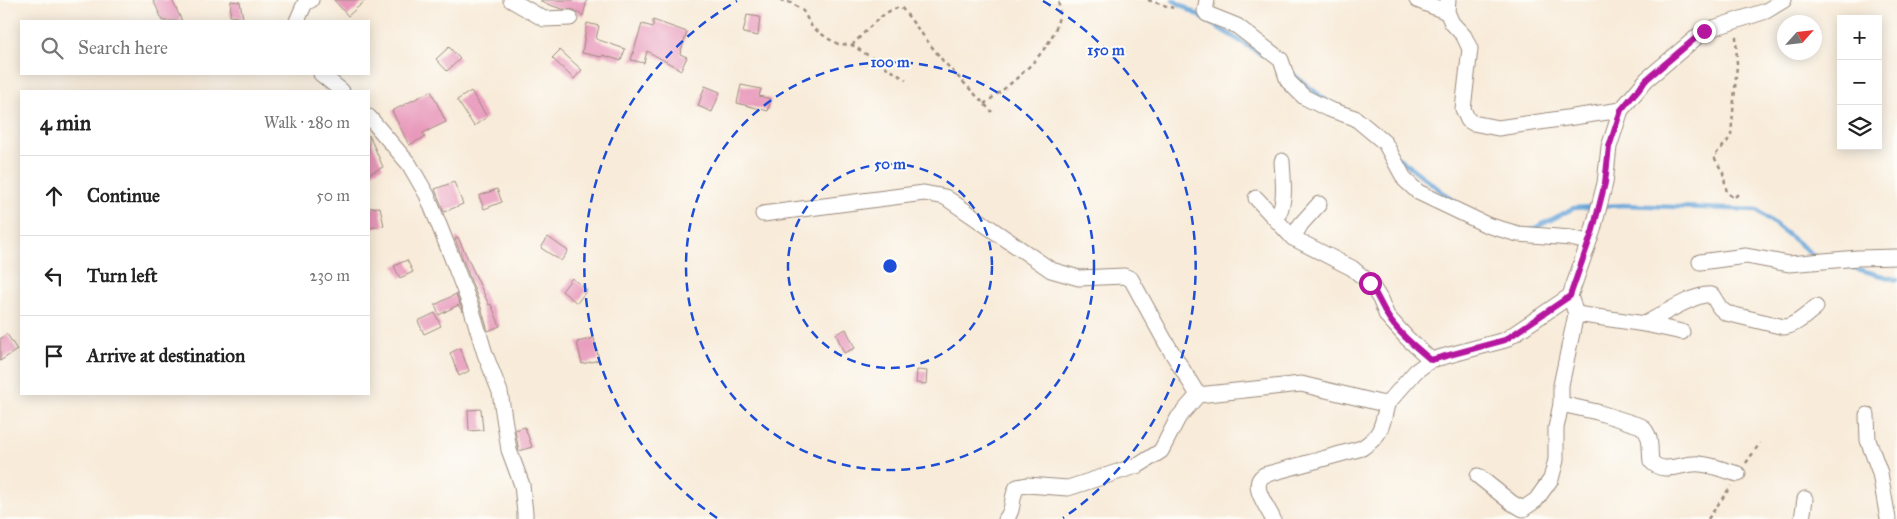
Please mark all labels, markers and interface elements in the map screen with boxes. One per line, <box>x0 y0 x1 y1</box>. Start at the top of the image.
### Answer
north arrow <box>1777 15 1822 60</box>
map controls <box>1837 15 1882 150</box>
button: + <box>1837 15 1882 60</box>
search box <box>20 20 370 75</box>
route end <box>1693 20 1716 43</box>
icon: search <box>38 34 66 62</box>
text: Search here <box>78 36 168 59</box>
text: 150 m <box>1087 41 1125 59</box>
text: 100 m <box>870 53 910 71</box>
button: − <box>1837 60 1882 105</box>
button: layers <box>1837 105 1882 150</box>
text: 4 min <box>40 110 91 136</box>
text: Walk · 280 m <box>264 113 350 132</box>
text: 50 m <box>874 155 906 173</box>
icon: ahead <box>40 182 68 210</box>
text: Continue <box>87 184 160 207</box>
text: 50 m <box>316 186 350 205</box>
centre of rings <box>881 257 899 275</box>
icon: left <box>40 262 68 290</box>
text: Turn left <box>87 264 157 287</box>
text: 230 m <box>310 266 350 285</box>
route start <box>1359 272 1382 295</box>
icon: arrive <box>40 342 68 370</box>
text: Arrive at destination <box>87 344 245 367</box>

